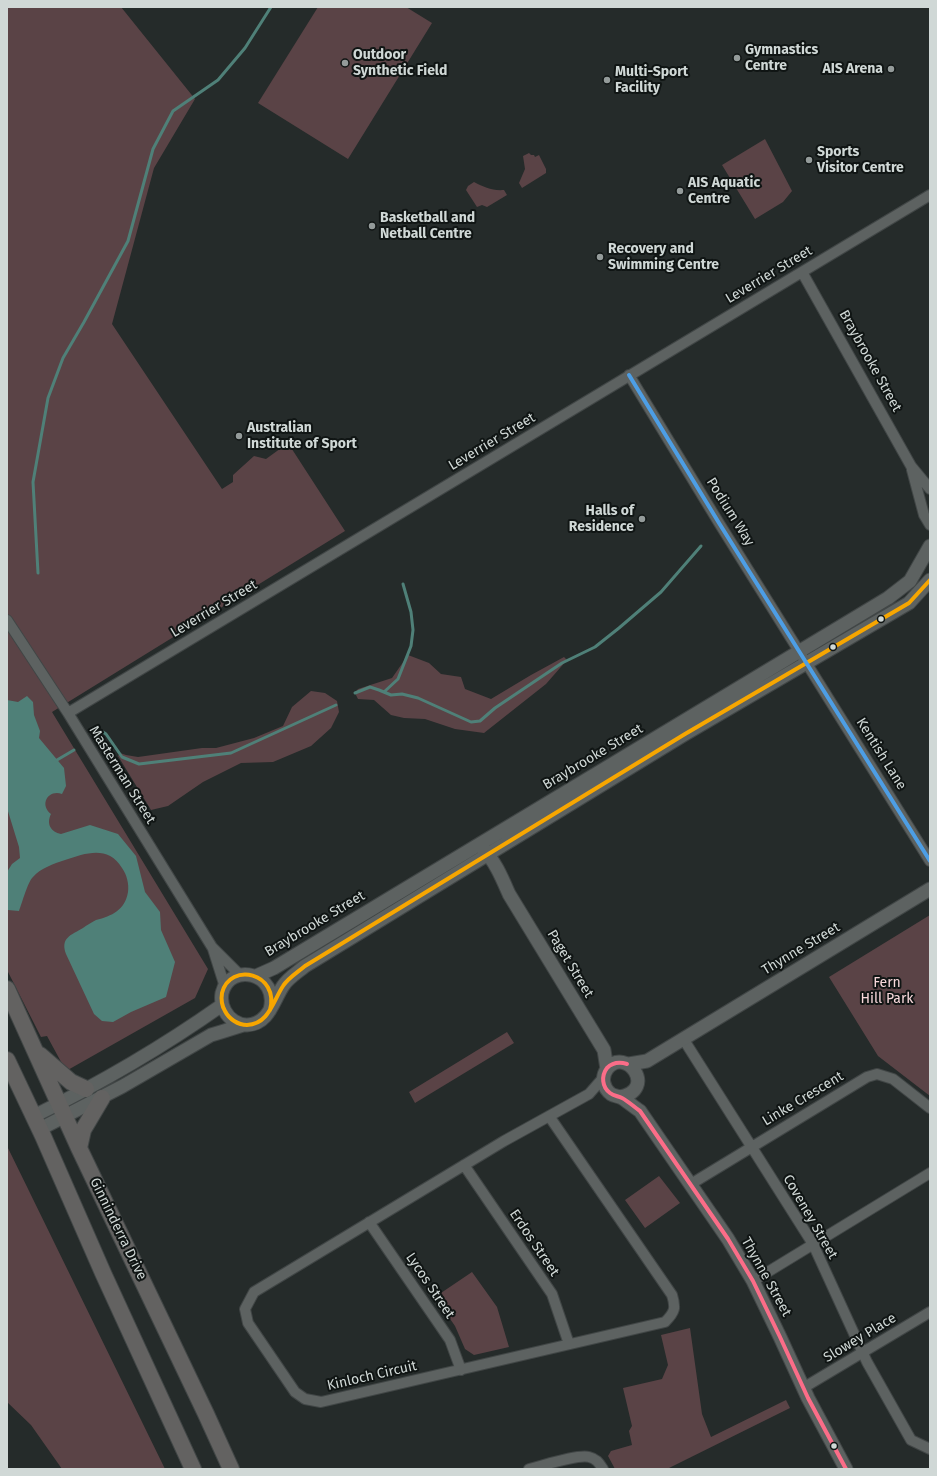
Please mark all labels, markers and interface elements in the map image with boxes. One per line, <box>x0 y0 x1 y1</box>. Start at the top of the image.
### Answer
place label: Gymnastics Centre <box>745 42 818 74</box>
place label: Outdoor Synthetic Field <box>353 47 447 80</box>
marker: Gymnastics Centre <box>732 53 742 63</box>
marker: Outdoor Synthetic Field <box>340 58 350 68</box>
place label: AIS Arena <box>822 61 883 77</box>
place label: Multi-Sport Facility <box>615 64 688 96</box>
marker: AIS Arena <box>886 64 896 74</box>
marker: Multi-Sport Facility <box>602 75 612 85</box>
place label: Sports Visitor Centre <box>817 144 904 176</box>
marker: Sports Visitor Centre <box>804 155 814 165</box>
place label: AIS Aquatic Centre <box>688 175 760 208</box>
marker: AIS Aquatic Centre <box>675 186 685 196</box>
place label: Basketball and Netball Centre <box>380 210 475 242</box>
marker: Basketball and Netball Centre <box>367 221 377 231</box>
place label: Recovery and Swimming Centre <box>608 241 719 274</box>
street label: Leverrier Street <box>723 243 815 307</box>
marker: Recovery and Swimming Centre <box>595 252 605 262</box>
street label: Braybrooke Street <box>835 307 905 415</box>
street label: Leverrier Street <box>446 410 538 474</box>
place label: Australian Institute of Sport <box>247 420 357 452</box>
marker: Australian Institute of Sport <box>234 431 244 441</box>
street label: Podium Way <box>702 475 758 549</box>
place label: Halls of Residence <box>569 503 634 536</box>
marker: Halls of Residence <box>637 514 647 524</box>
street label: Leverrier Street <box>168 577 260 641</box>
unlabelled marker <box>876 614 886 624</box>
unlabelled marker <box>828 642 838 652</box>
street label: Kentish Lane <box>852 715 910 793</box>
street label: Braybrooke Street <box>540 721 646 793</box>
street label: Masterman Street <box>85 723 159 827</box>
street label: Braybrooke Street <box>262 888 368 960</box>
street label: Thynne Street <box>759 919 843 979</box>
street label: Paget Street <box>543 927 597 1001</box>
park label: Fern Hill Park <box>861 975 913 1008</box>
street label: Linke Crescent <box>759 1068 847 1130</box>
street label: Coveney Street <box>779 1172 841 1262</box>
street label: Ginninderra Drive <box>86 1175 150 1283</box>
street label: Erdos Street <box>505 1206 563 1280</box>
street label: Thynne Street <box>737 1234 795 1320</box>
street label: Lycos Street <box>402 1250 458 1322</box>
street label: Slowey Place <box>821 1310 899 1366</box>
street label: Kinloch Circuit <box>325 1358 419 1394</box>
unlabelled marker <box>829 1441 839 1451</box>

